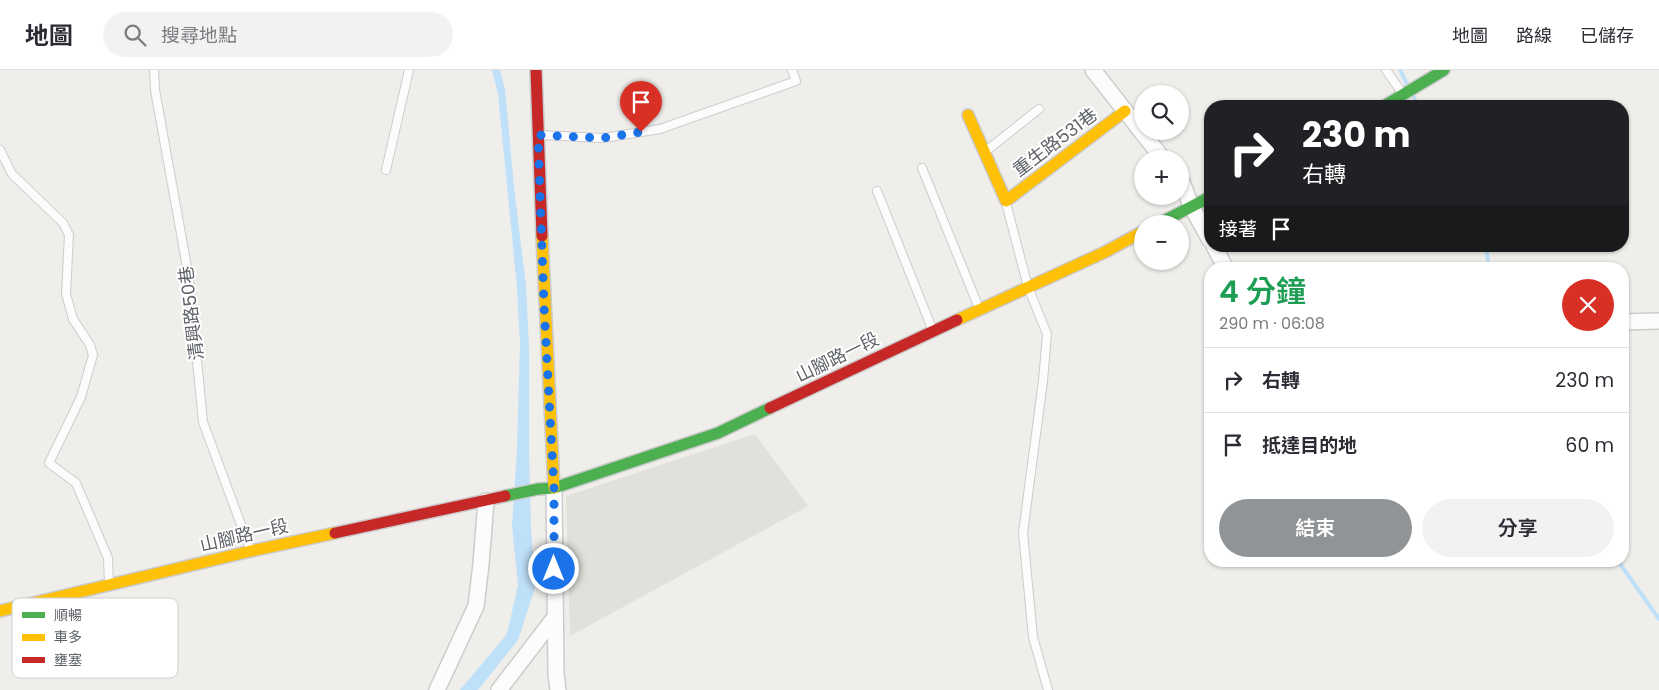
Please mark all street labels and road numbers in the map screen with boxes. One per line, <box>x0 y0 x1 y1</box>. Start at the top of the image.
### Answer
street label: 重生路531巷 <box>1008 102 1102 182</box>
street label: 清興路50巷 <box>173 265 209 361</box>
street label: 山腳路一段 <box>791 326 883 388</box>
street label: 山腳路一段 <box>197 513 291 557</box>

